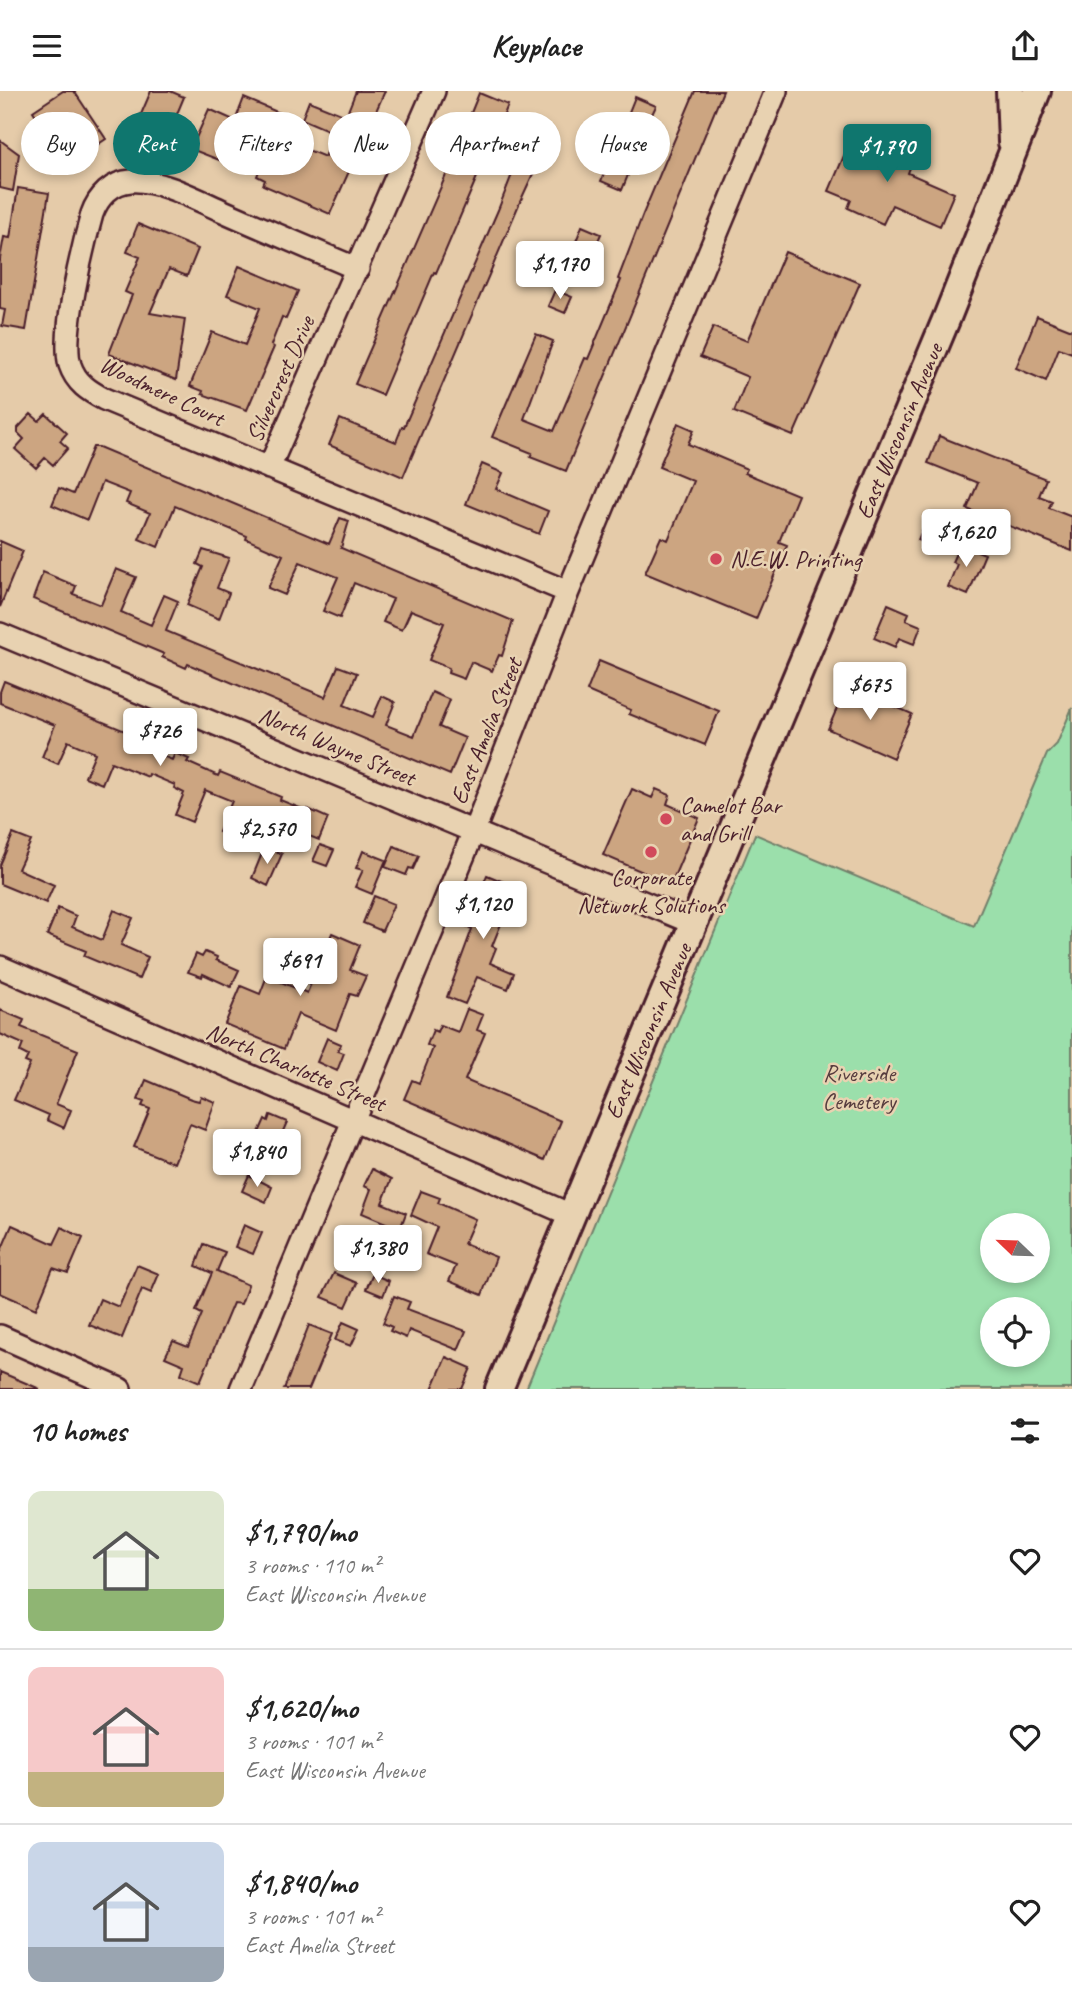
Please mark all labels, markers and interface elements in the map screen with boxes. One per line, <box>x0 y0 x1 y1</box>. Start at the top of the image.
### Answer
text: Keyplace <box>491 25 581 66</box>
icon: menu <box>28 27 66 65</box>
icon: share <box>1006 27 1044 65</box>
chip: Buy <box>21 112 99 175</box>
chip: Rent <box>113 112 200 175</box>
chip: Filters <box>214 112 314 175</box>
chip: New <box>328 112 411 175</box>
chip: Apartment <box>425 112 561 175</box>
chip: House <box>575 112 670 175</box>
pin: $1,790 <box>830 125 944 184</box>
text: $1,790 <box>859 132 915 161</box>
pin: $1,170 <box>503 241 617 301</box>
text: $1,170 <box>532 249 588 278</box>
street label: Silvercrest Drive <box>239 309 322 447</box>
street label: East Wisconsin Avenue <box>849 337 950 523</box>
street label: Woodmere Court <box>95 349 231 434</box>
pin: $1,620 <box>909 510 1023 569</box>
text: $1,620 <box>938 517 994 546</box>
place label: N.E.W. Printing <box>730 544 864 574</box>
marker: N.E.W. Printing <box>708 551 724 567</box>
street label: East Amelia Street <box>443 652 530 808</box>
pin: $675 <box>829 663 911 722</box>
text: $675 <box>849 670 891 699</box>
street label: North Wayne Street <box>254 700 422 793</box>
pin: $726 <box>119 709 201 768</box>
text: $726 <box>139 716 181 745</box>
place label: Camelot Bar and Grill <box>680 790 783 848</box>
pin: $2,570 <box>210 807 324 866</box>
marker: Camelot Bar and Grill <box>658 811 674 827</box>
text: $2,570 <box>239 814 295 843</box>
marker: Corporate Network Solutions <box>643 844 659 860</box>
place label: Corporate Network Solutions <box>577 862 727 920</box>
pin: $1,120 <box>426 881 540 941</box>
text: $1,120 <box>455 889 511 918</box>
street label: East Wisconsin Avenue <box>598 937 699 1123</box>
pin: $691 <box>259 939 341 998</box>
text: $691 <box>279 946 321 975</box>
street label: North Charlotte Street <box>202 1016 392 1119</box>
park label: Riverside Cemetery <box>823 1058 897 1116</box>
pin: $1,840 <box>200 1129 314 1189</box>
text: $1,840 <box>229 1137 285 1166</box>
north arrow <box>980 1213 1050 1283</box>
map controls <box>980 1213 1050 1367</box>
pin: $1,380 <box>321 1225 435 1285</box>
text: $1,380 <box>350 1233 406 1262</box>
button: locate <box>980 1297 1050 1367</box>
text: 10 homes <box>28 1412 126 1450</box>
icon: filters <box>1006 1412 1044 1450</box>
text: $1,790/mo <box>245 1513 356 1551</box>
icon: home <box>84 1519 168 1603</box>
icon: heart <box>1006 1542 1044 1580</box>
text: 3 rooms · 110 m² <box>245 1551 380 1580</box>
text: East Wisconsin Avenue <box>245 1580 425 1609</box>
text: $1,620/mo <box>245 1689 358 1727</box>
icon: home <box>84 1695 168 1779</box>
icon: heart <box>1006 1718 1044 1756</box>
text: 3 rooms · 101 m² <box>245 1727 380 1756</box>
text: East Wisconsin Avenue <box>245 1756 425 1785</box>
text: $1,840/mo <box>245 1864 357 1902</box>
icon: home <box>84 1870 168 1954</box>
icon: heart <box>1006 1893 1044 1931</box>
text: 3 rooms · 101 m² <box>245 1902 380 1931</box>
text: East Amelia Street <box>245 1931 394 1960</box>

